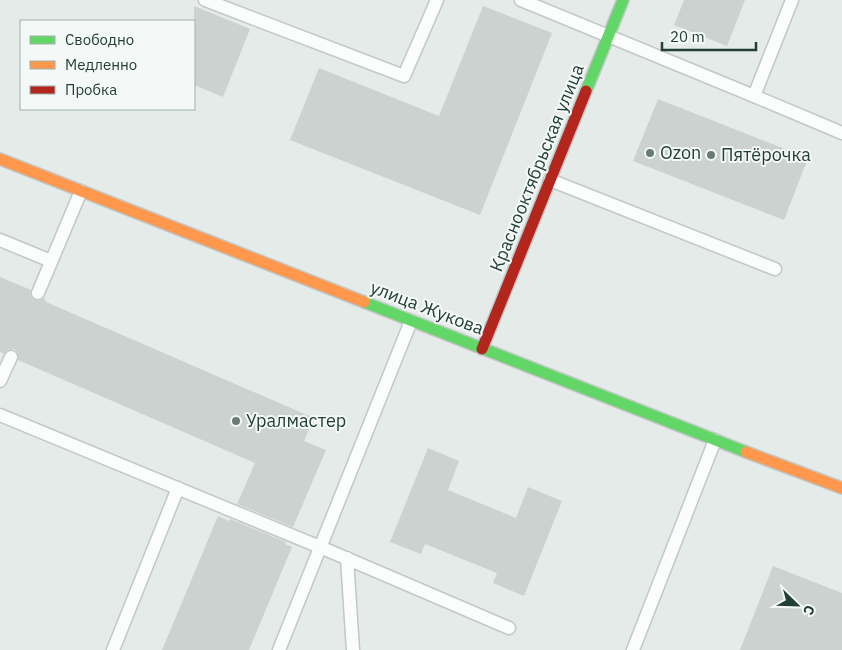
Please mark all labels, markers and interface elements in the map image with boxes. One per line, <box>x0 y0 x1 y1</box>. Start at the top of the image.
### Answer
legend <box>20 20 195 110</box>
scale bar <box>662 20 756 52</box>
text: 20 m <box>670 27 705 46</box>
text: Свободно <box>65 30 134 49</box>
text: Медленно <box>65 55 137 74</box>
street label: Краснооктябрьская улица <box>484 60 589 275</box>
text: Пробка <box>65 80 117 99</box>
place label: Ozon <box>660 141 701 164</box>
place label: Пятёрочка <box>721 143 811 166</box>
marker: Ozon <box>644 147 656 159</box>
marker: Пятёрочка <box>705 149 717 161</box>
street label: улица Жукова <box>367 275 487 340</box>
place label: Уралмастер <box>246 409 346 432</box>
marker: Уралмастер <box>230 415 242 427</box>
north arrow <box>772 580 822 630</box>
text: С <box>799 602 819 618</box>

